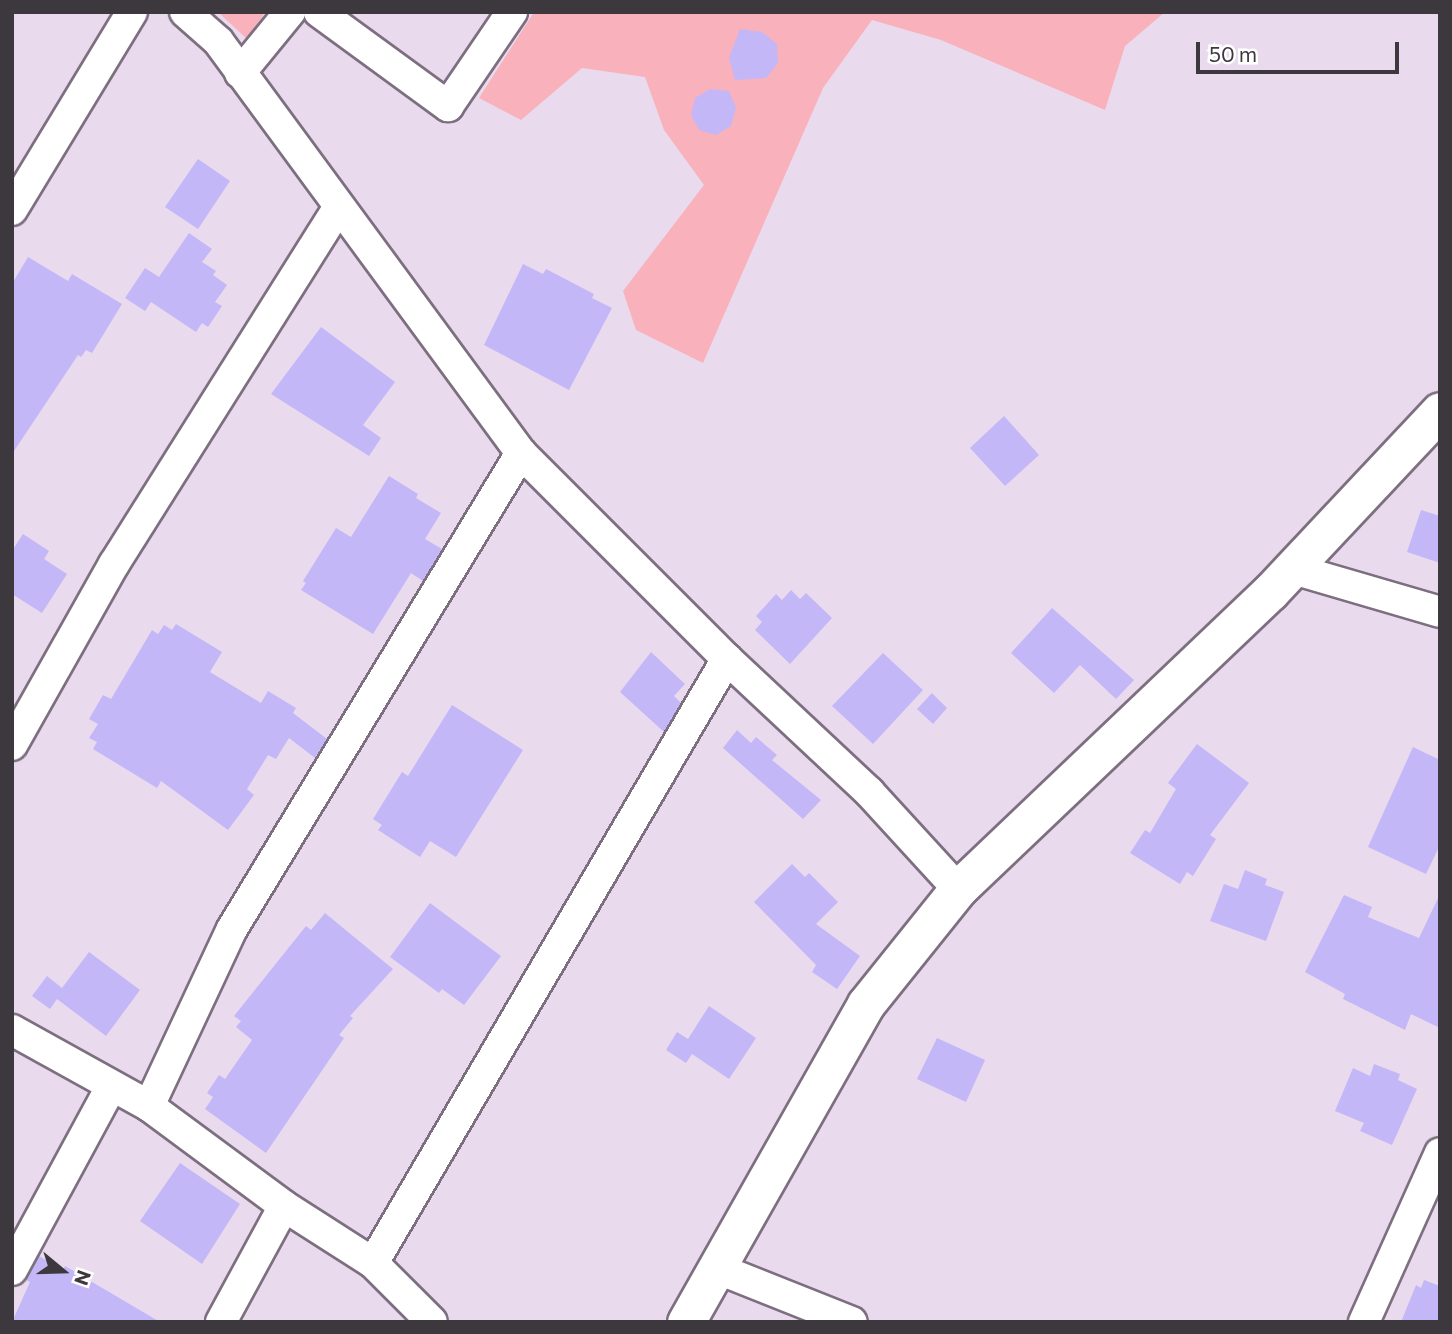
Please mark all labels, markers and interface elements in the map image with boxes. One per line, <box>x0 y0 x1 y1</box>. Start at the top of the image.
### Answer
scale bar <box>1200 28 1403 72</box>
text: 50 m <box>1209 41 1257 66</box>
north arrow <box>28 1236 98 1306</box>
text: N <box>70 1268 97 1288</box>

